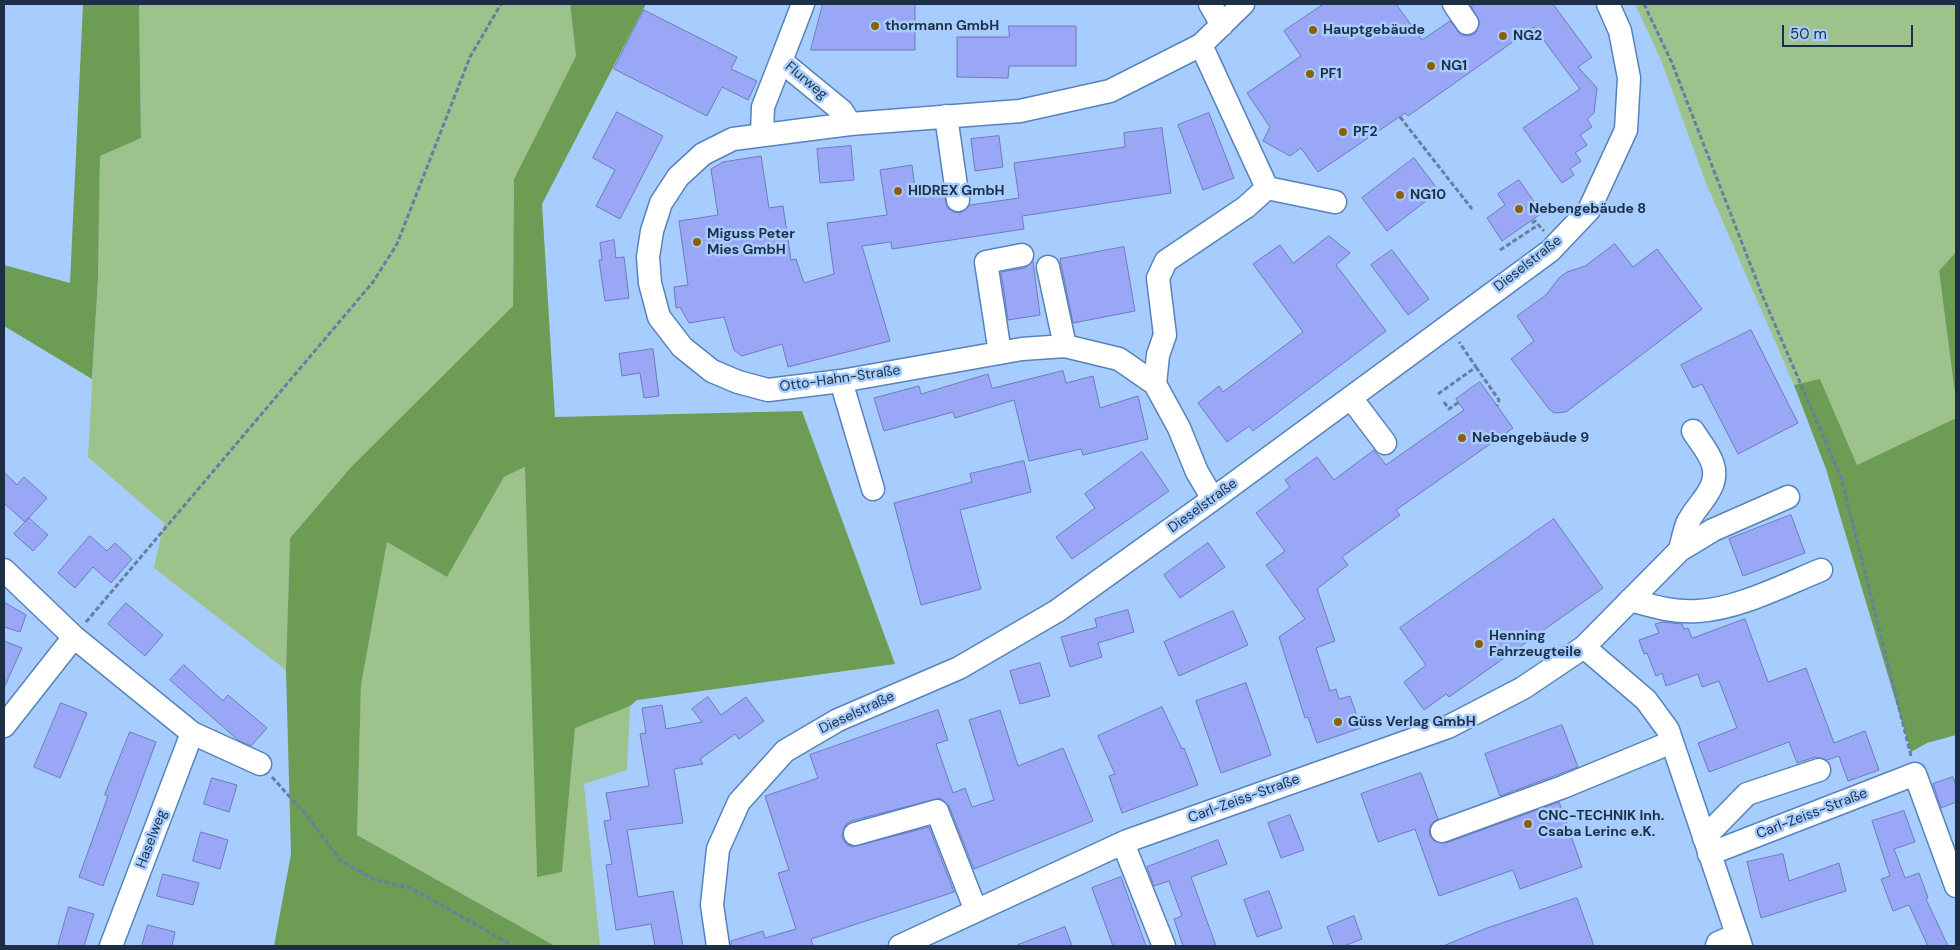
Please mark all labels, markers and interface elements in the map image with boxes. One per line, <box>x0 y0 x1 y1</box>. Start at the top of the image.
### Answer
scale bar <box>1785 15 1916 47</box>
place label: thormann GmbH <box>885 18 999 34</box>
marker: thormann GmbH <box>869 20 881 32</box>
place label: Hauptgebäude <box>1323 22 1425 38</box>
marker: Hauptgebäude <box>1307 24 1319 36</box>
text: 50 m <box>1790 24 1827 44</box>
place label: NG2 <box>1513 28 1542 44</box>
marker: NG2 <box>1497 30 1509 42</box>
place label: NG1 <box>1441 58 1467 74</box>
street label: Flurweg <box>781 59 831 103</box>
marker: NG1 <box>1425 60 1437 72</box>
place label: PF1 <box>1320 66 1341 82</box>
marker: PF1 <box>1304 68 1316 80</box>
place label: PF2 <box>1353 124 1377 140</box>
marker: PF2 <box>1337 126 1349 138</box>
place label: HIDREX GmbH <box>908 183 1005 199</box>
marker: HIDREX GmbH <box>892 185 904 197</box>
place label: NG10 <box>1410 187 1446 203</box>
marker: NG10 <box>1394 189 1406 201</box>
place label: Nebengebäude 8 <box>1529 201 1646 217</box>
marker: Nebengebäude 8 <box>1513 203 1525 215</box>
place label: Miguss Peter Mies GmbH <box>707 226 795 258</box>
street label: Dieselstraße <box>1491 232 1565 296</box>
marker: Miguss Peter Mies GmbH <box>691 236 703 248</box>
street label: Otto-Hahn-Straße <box>779 362 901 396</box>
place label: Nebengebäude 9 <box>1472 430 1589 446</box>
marker: Nebengebäude 9 <box>1456 432 1468 444</box>
street label: Dieselstraße <box>1165 475 1241 537</box>
place label: Henning Fahrzeugteile <box>1489 628 1581 660</box>
marker: Henning Fahrzeugteile <box>1473 638 1485 650</box>
street label: Dieselstraße <box>817 688 897 738</box>
place label: Güss Verlag GmbH <box>1348 714 1476 730</box>
marker: Güss Verlag GmbH <box>1332 716 1344 728</box>
street label: Carl-Zeiss-Straße <box>1186 771 1302 827</box>
street label: Carl-Zeiss-Straße <box>1754 785 1870 843</box>
street label: Haselweg <box>133 807 171 871</box>
place label: CNC-TECHNIK Inh. Csaba Lerinc e.K. <box>1538 808 1664 840</box>
marker: CNC-TECHNIK Inh. Csaba Lerinc e.K. <box>1522 818 1534 830</box>

